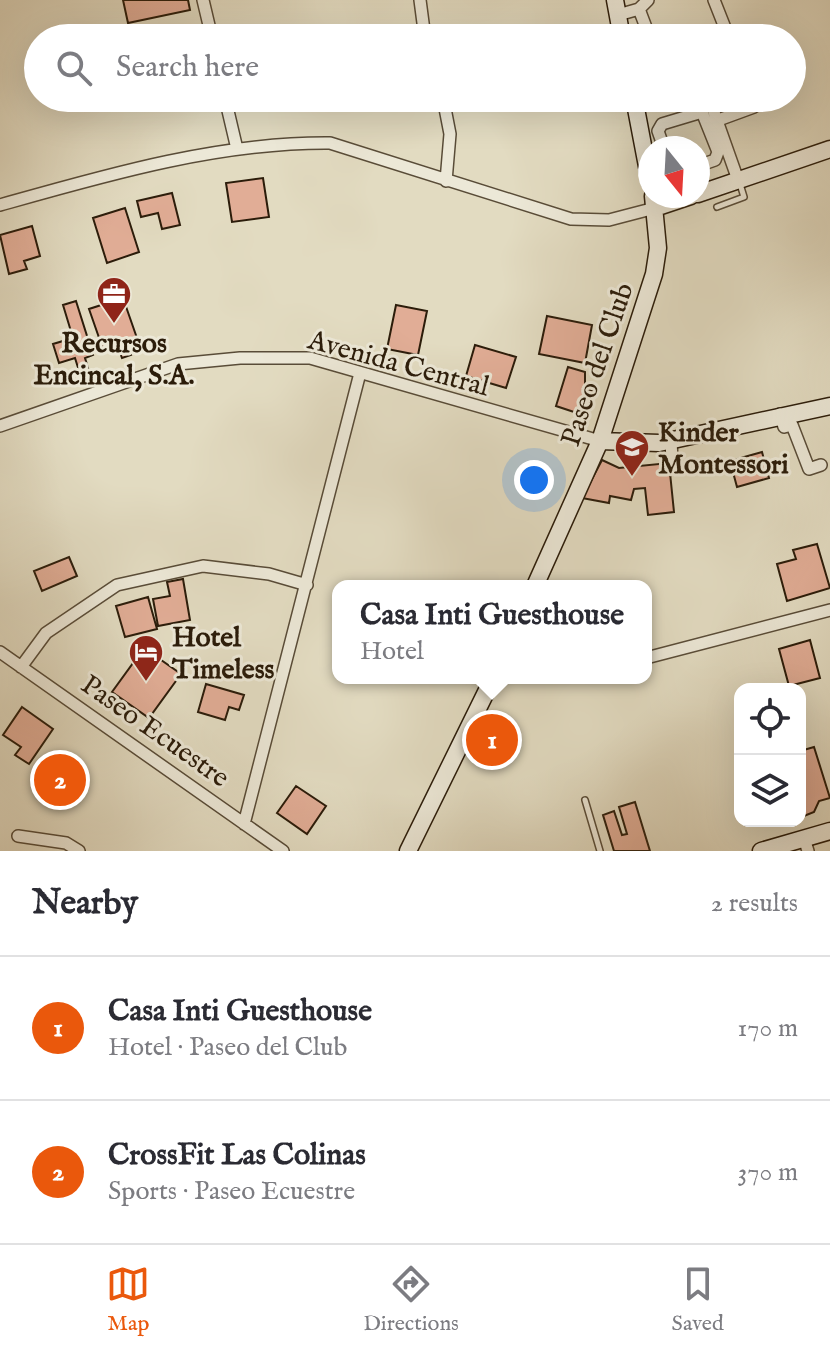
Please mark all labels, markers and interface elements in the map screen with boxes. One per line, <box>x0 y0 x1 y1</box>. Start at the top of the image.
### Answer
search box <box>24 24 806 112</box>
icon: search <box>52 46 96 90</box>
text: Search here <box>116 49 259 87</box>
north arrow <box>638 136 710 208</box>
office icon: Recursos Encincal, S.A. <box>95 275 133 325</box>
street label: Paseo del Club <box>554 278 643 451</box>
street label: Avenida Central <box>303 323 493 406</box>
place label: Recursos Encincal, S.A. <box>34 327 194 394</box>
place label: Kinder Montessori <box>658 416 789 483</box>
school or university icon: Kinder Montessori <box>613 428 651 478</box>
your location <box>514 460 554 500</box>
popup <box>332 580 652 684</box>
text: Casa Inti Guesthouse <box>360 597 624 635</box>
place label: Hotel Timeless <box>171 621 274 688</box>
hotel icon: Hotel Timeless <box>127 633 165 683</box>
text: Hotel <box>360 635 424 668</box>
street label: Paseo Ecuestre <box>74 668 236 796</box>
map controls <box>734 683 806 827</box>
button: locate <box>734 683 806 755</box>
pin: 1 <box>466 710 518 770</box>
pin: 2 <box>34 750 86 810</box>
button: layers <box>734 755 806 827</box>
text: Nearby <box>32 882 138 925</box>
text: 2 results <box>711 887 798 920</box>
text: Casa Inti Guesthouse <box>108 993 372 1031</box>
text: 1 <box>53 1012 63 1045</box>
text: 170 m <box>738 1012 798 1045</box>
text: Hotel · Paseo del Club <box>108 1031 347 1064</box>
text: CrossFit Las Colinas <box>108 1137 366 1175</box>
text: 2 <box>52 1156 64 1189</box>
text: 370 m <box>738 1156 798 1189</box>
text: Sports · Paseo Ecuestre <box>108 1175 355 1208</box>
tab: Map <box>106 1262 150 1338</box>
tab: Directions <box>363 1262 459 1338</box>
tab: Saved <box>672 1262 724 1338</box>

